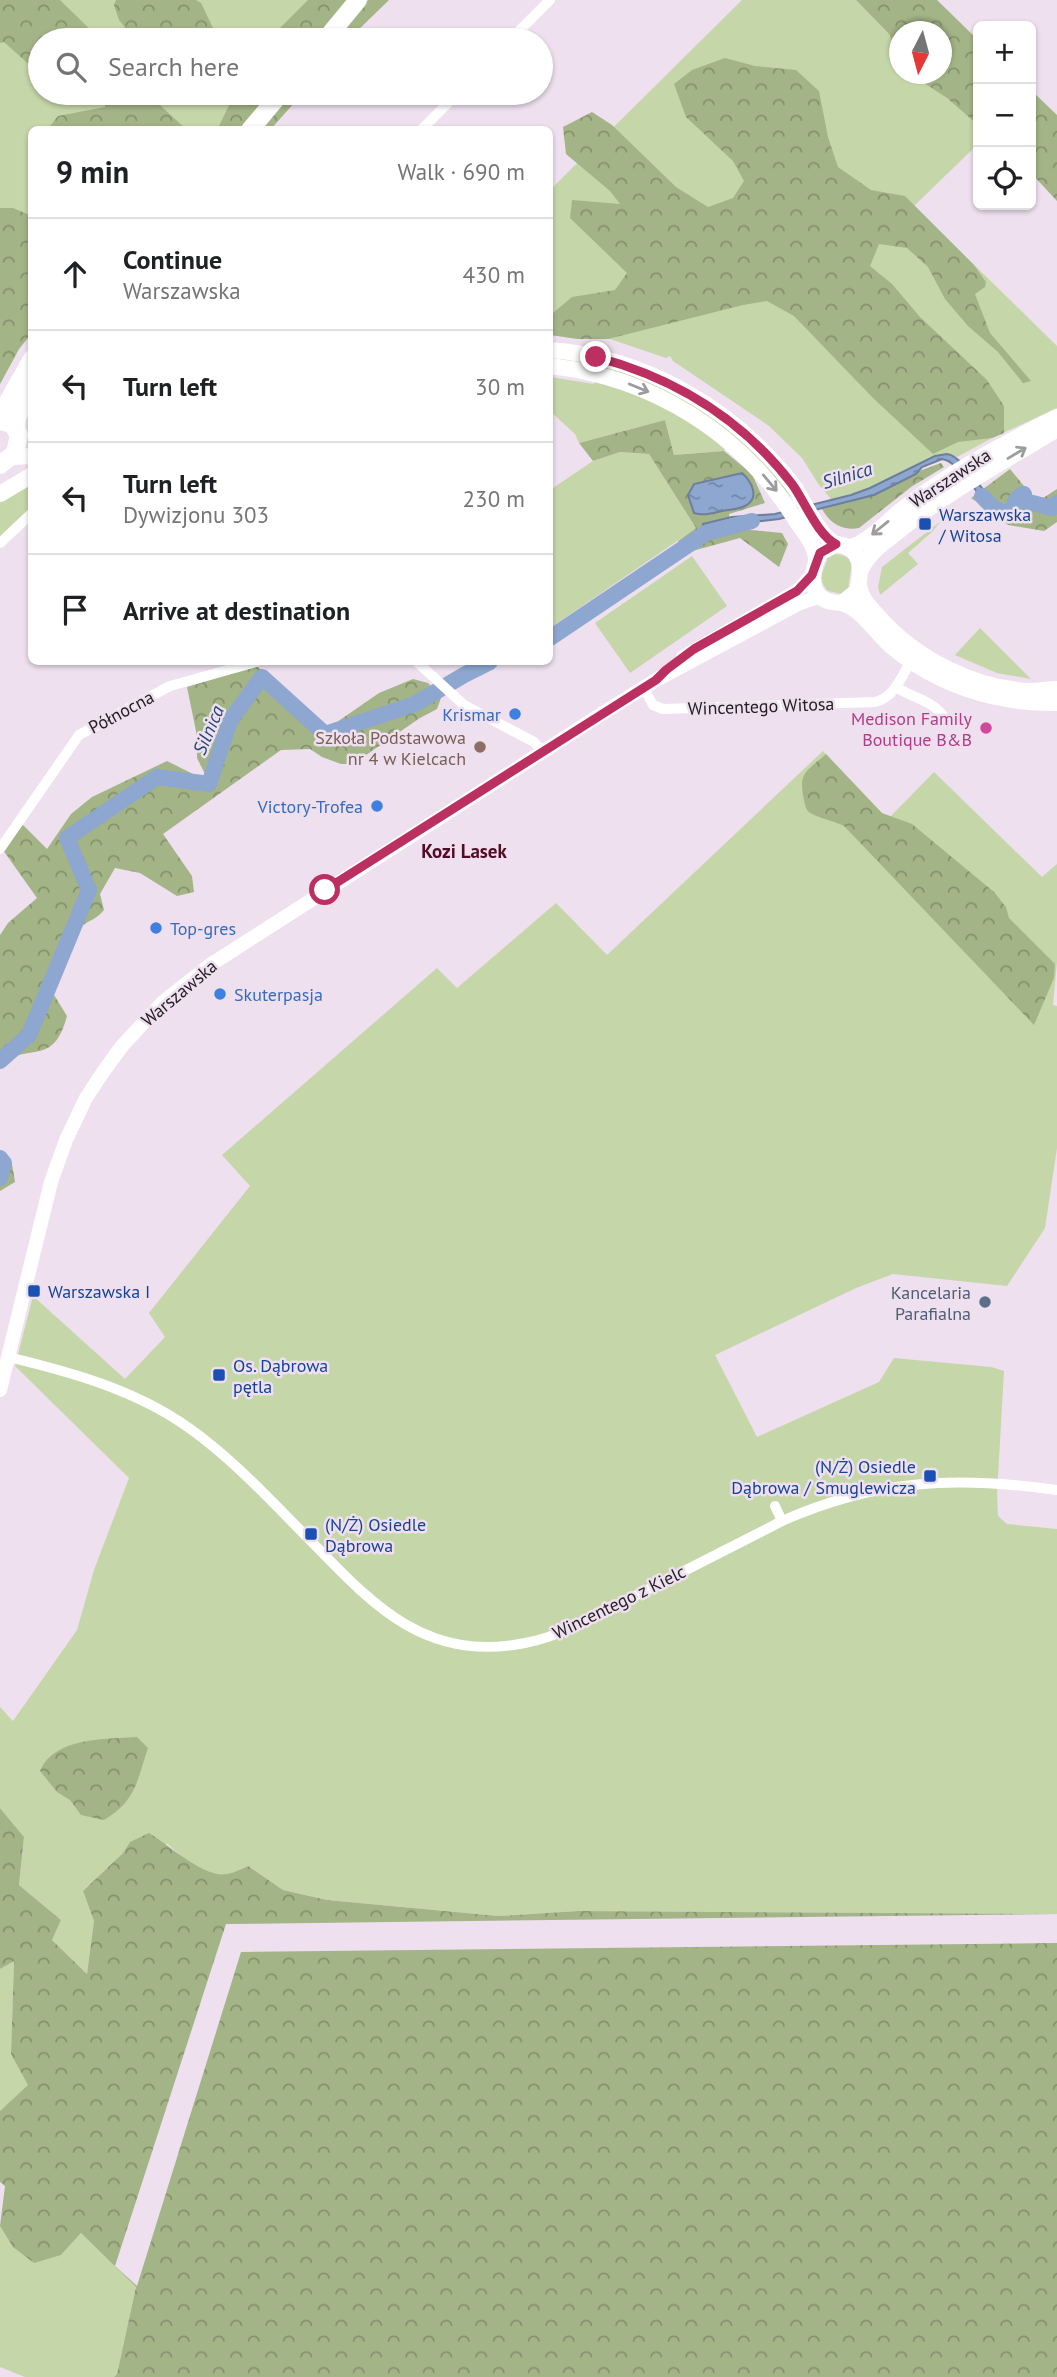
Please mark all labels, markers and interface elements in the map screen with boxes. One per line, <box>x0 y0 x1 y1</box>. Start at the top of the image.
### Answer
north arrow <box>889 21 952 84</box>
map controls <box>973 21 1036 210</box>
button: + <box>973 21 1036 84</box>
search box <box>28 28 553 105</box>
icon: search <box>52 48 90 86</box>
text: Search here <box>108 50 239 83</box>
button: − <box>973 84 1036 147</box>
button: locate <box>973 147 1036 210</box>
text: 9 min <box>56 152 129 191</box>
text: Walk · 690 m <box>398 157 525 186</box>
text: Continue <box>123 243 222 276</box>
icon: ahead <box>56 255 94 293</box>
text: 430 m <box>463 260 525 289</box>
text: Warszawska <box>123 276 241 305</box>
route end <box>580 341 611 372</box>
icon: left <box>56 367 94 405</box>
text: Turn left <box>123 370 217 403</box>
text: 30 m <box>475 372 525 401</box>
one-way arrow <box>628 383 650 396</box>
street label: Warszawska <box>905 443 995 513</box>
one-way arrow <box>1006 445 1026 459</box>
water label: Silnica <box>819 456 876 494</box>
text: Turn left <box>123 467 217 500</box>
one-way arrow <box>762 473 777 491</box>
icon: left <box>56 479 94 517</box>
text: 230 m <box>463 484 525 513</box>
text: Dywizjonu 303 <box>123 500 269 529</box>
place label: Warszawska / Witosa <box>938 503 1031 547</box>
marker: Warszawska / Witosa <box>917 516 933 532</box>
one-way arrow <box>871 520 889 536</box>
icon: arrive <box>56 591 94 629</box>
text: Arrive at destination <box>123 594 350 627</box>
street label: Północna <box>84 685 158 739</box>
street label: Wincentego Witosa <box>687 692 835 720</box>
water label: Silnica <box>187 701 229 758</box>
place label: Krismar <box>442 703 501 726</box>
marker: Krismar <box>507 706 523 722</box>
place label: Medison Family Boutique B&B <box>851 707 973 751</box>
marker: Medison Family Boutique B&B <box>978 720 994 736</box>
place label: Szkoła Podstawowa nr 4 w Kielcach <box>315 726 466 770</box>
marker: Szkoła Podstawowa nr 4 w Kielcach <box>472 739 488 755</box>
place label: Victory-Trofea <box>257 795 363 818</box>
marker: Victory-Trofea <box>369 798 385 814</box>
district label: Kozi Lasek <box>421 839 508 863</box>
route start <box>309 874 340 905</box>
place label: Top-gres <box>170 917 236 940</box>
marker: Top-gres <box>148 920 164 936</box>
street label: Warszawska <box>136 955 222 1031</box>
place label: Skuterpasja <box>234 983 323 1006</box>
marker: Skuterpasja <box>212 986 228 1002</box>
place label: Warszawska I <box>48 1280 150 1303</box>
place label: Kancelaria Parafialna <box>891 1281 971 1325</box>
marker: Warszawska I <box>26 1283 42 1299</box>
marker: Kancelaria Parafialna <box>977 1294 993 1310</box>
place label: Os. Dąbrowa pętla <box>233 1354 328 1398</box>
marker: Os. Dąbrowa pętla <box>211 1367 227 1383</box>
place label: (N/Ż) Osiedle Dąbrowa / Smuglewicza <box>731 1455 916 1499</box>
marker: (N/Ż) Osiedle Dąbrowa / Smuglewicza <box>922 1468 938 1484</box>
place label: (N/Ż) Osiedle Dąbrowa <box>325 1513 426 1557</box>
marker: (N/Ż) Osiedle Dąbrowa <box>303 1526 319 1542</box>
street label: Wincentego z Kielc <box>549 1560 689 1644</box>

